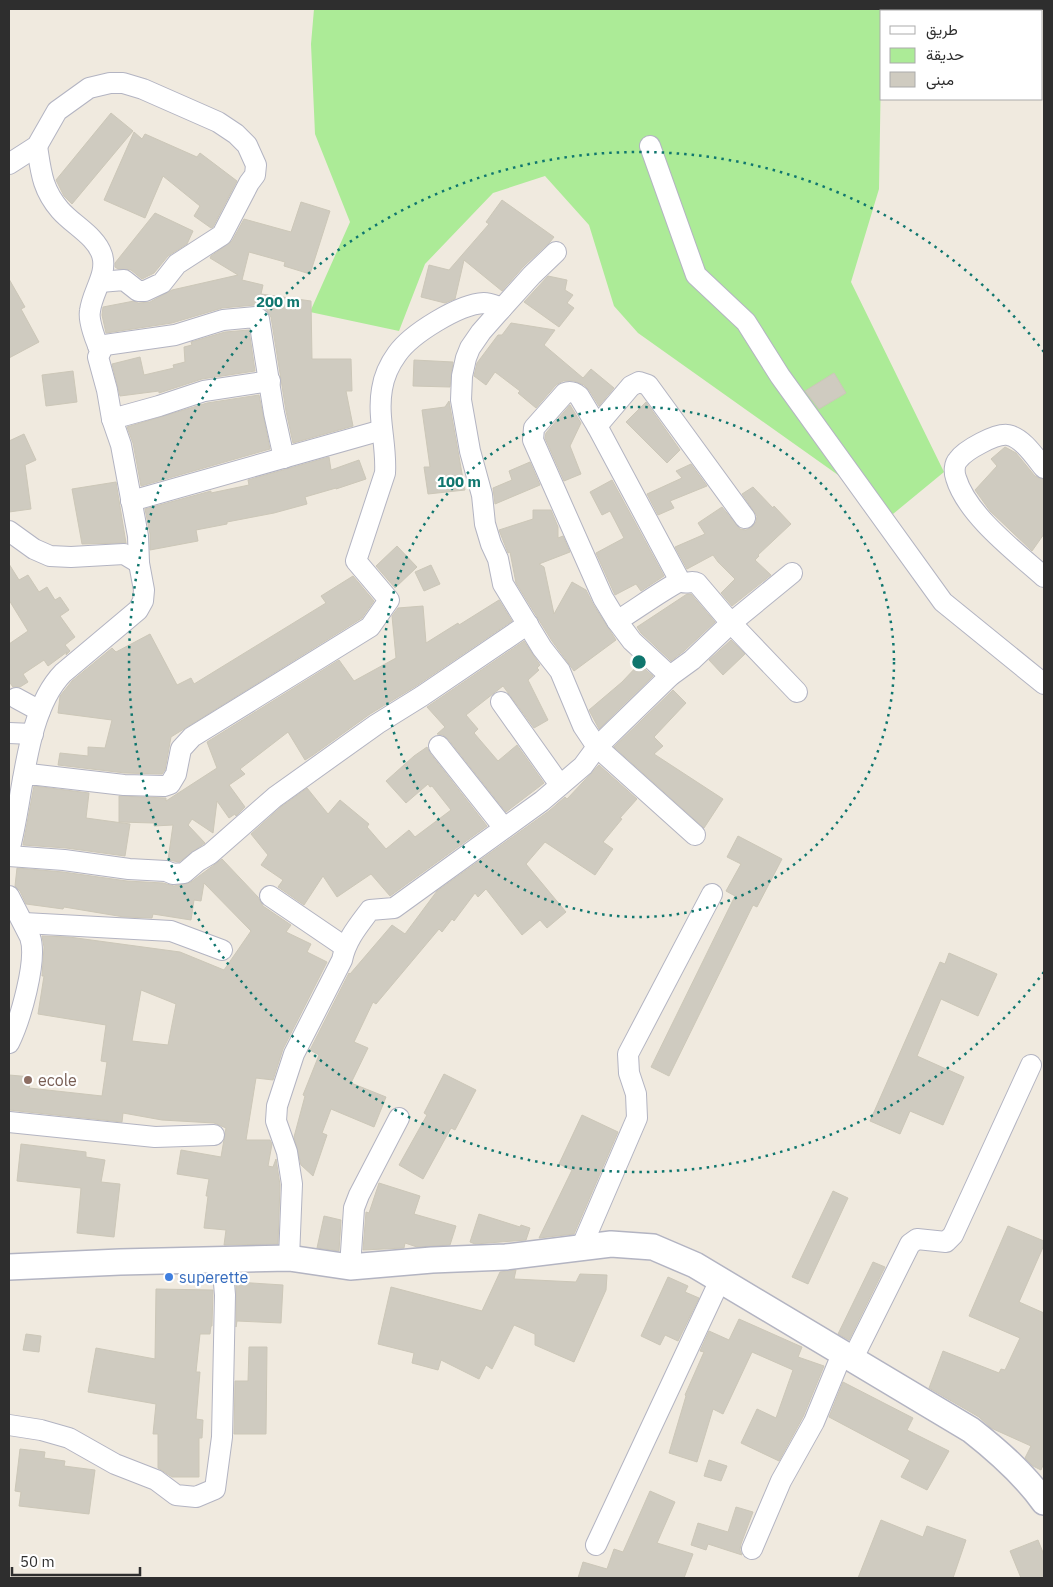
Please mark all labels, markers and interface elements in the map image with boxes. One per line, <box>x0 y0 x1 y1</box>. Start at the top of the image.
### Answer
legend <box>880 10 1043 100</box>
text: طريق <box>926 20 958 40</box>
text: حديقة <box>926 45 964 64</box>
text: مبنى <box>926 70 954 90</box>
text: 200 m <box>256 292 300 311</box>
text: 100 m <box>437 472 481 491</box>
centre of rings <box>630 653 648 671</box>
place label: ecole <box>38 1070 77 1090</box>
marker: ecole <box>22 1074 34 1086</box>
place label: superette <box>179 1267 249 1287</box>
marker: superette <box>163 1271 175 1283</box>
scale bar <box>12 1544 140 1576</box>
text: 50 m <box>20 1552 55 1571</box>

